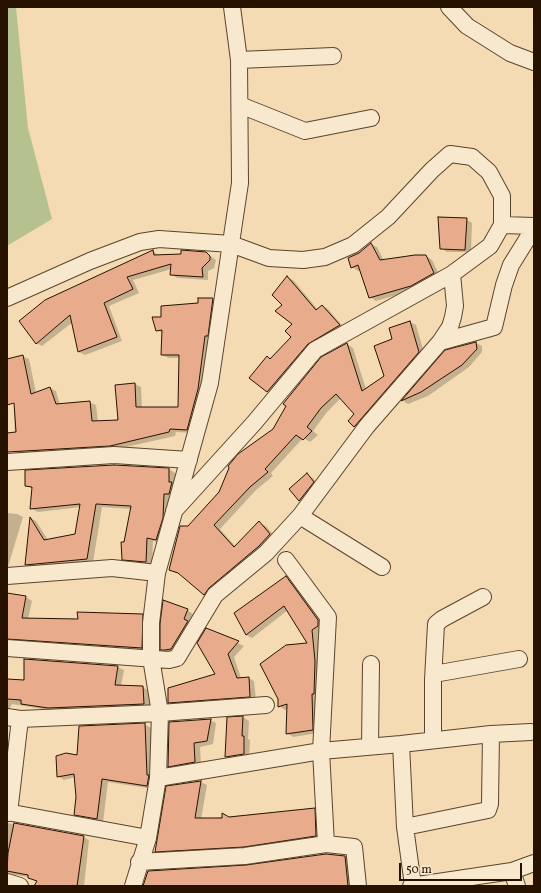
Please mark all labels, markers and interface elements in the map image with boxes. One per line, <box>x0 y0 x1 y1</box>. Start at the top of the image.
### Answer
scale bar <box>401 855 524 881</box>
text: 50 m <box>406 862 432 878</box>

